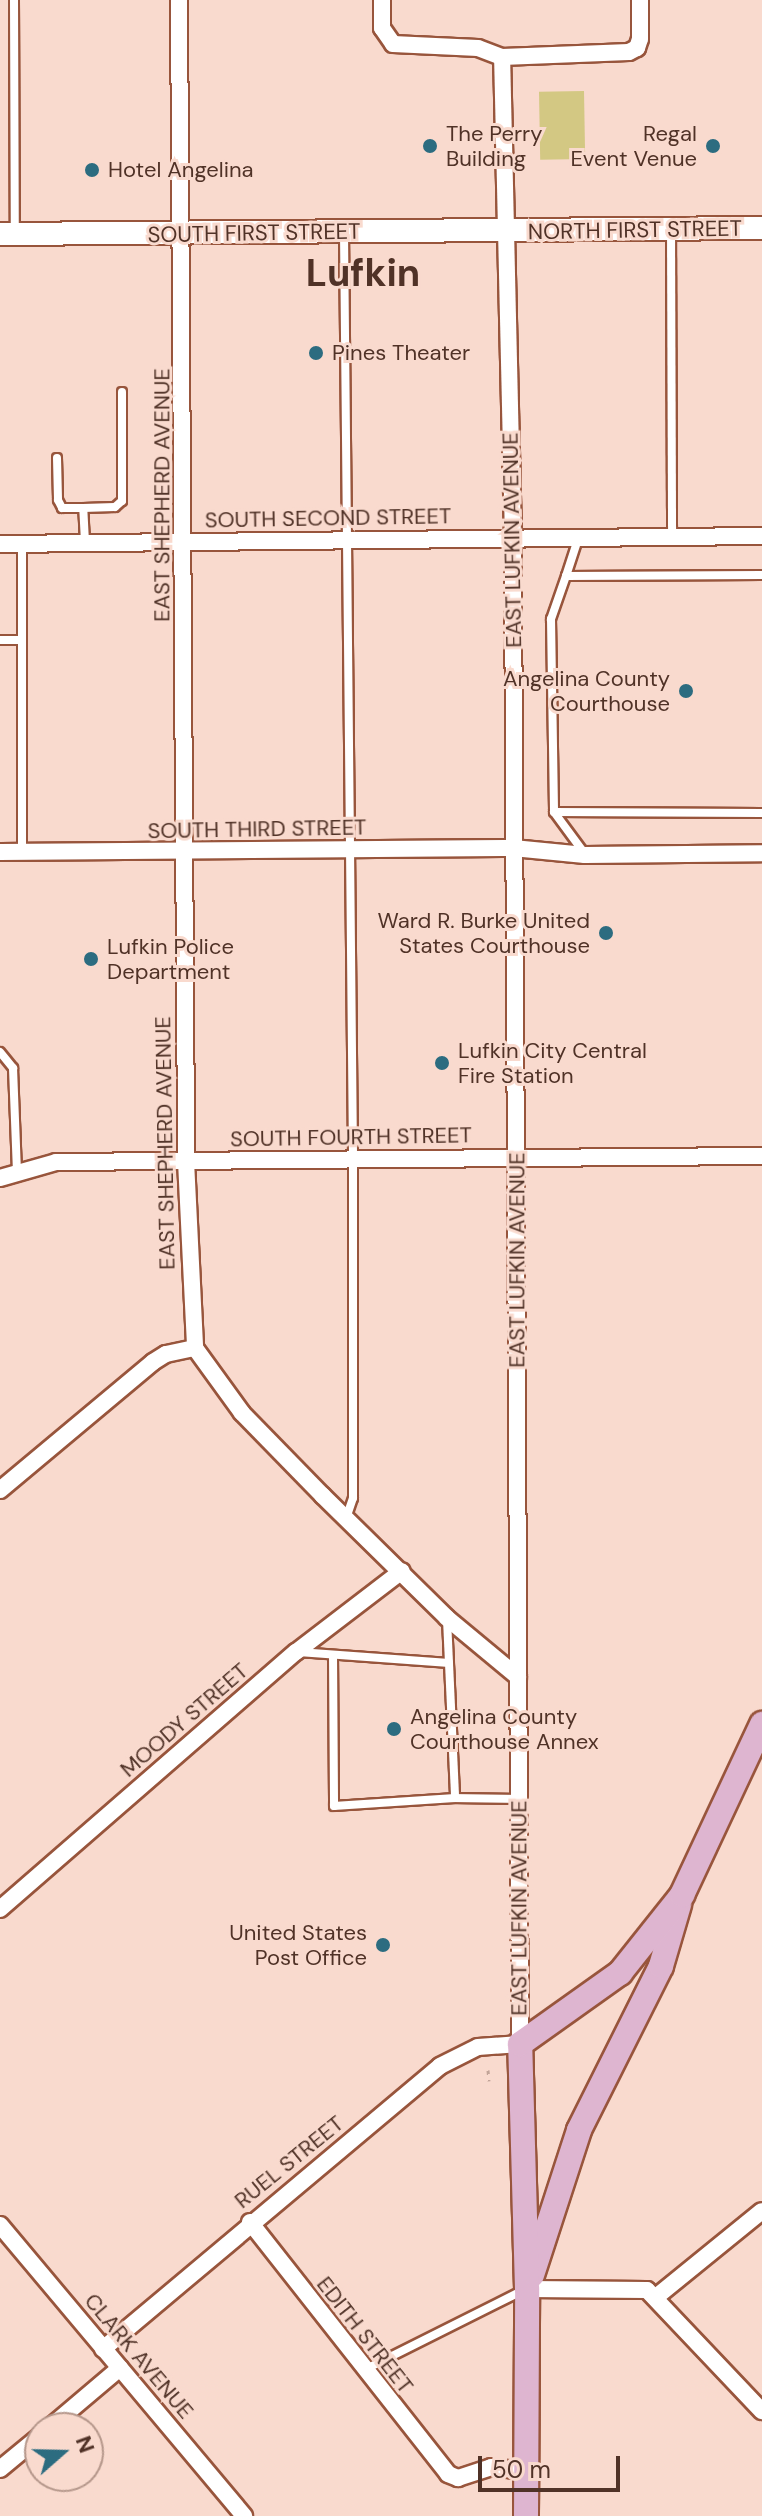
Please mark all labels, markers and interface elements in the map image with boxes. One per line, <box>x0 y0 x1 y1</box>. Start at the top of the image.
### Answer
place label: The Perry Building <box>446 120 542 172</box>
place label: Regal Event Venue <box>570 120 697 172</box>
marker: The Perry Building <box>421 137 439 155</box>
marker: Regal Event Venue <box>704 137 722 155</box>
place label: Hotel Angelina <box>108 157 254 183</box>
marker: Hotel Angelina <box>83 161 101 179</box>
street label: NORTH FIRST STREET <box>528 215 742 245</box>
street label: SOUTH FIRST STREET <box>147 218 361 248</box>
district label: Lufkin <box>306 251 420 297</box>
place label: Pines Theater <box>332 340 470 366</box>
marker: Pines Theater <box>307 344 325 362</box>
street label: EAST SHEPHERD AVENUE <box>149 368 175 622</box>
street label: EAST LUFKIN AVENUE <box>497 432 527 648</box>
street label: SOUTH SECOND STREET <box>205 503 451 533</box>
place label: Angelina County Courthouse <box>503 665 670 716</box>
marker: Angelina County Courthouse <box>677 682 695 700</box>
street label: SOUTH THIRD STREET <box>147 814 367 844</box>
place label: Ward R. Burke United States Courthouse <box>378 907 590 958</box>
marker: Ward R. Burke United States Courthouse <box>597 924 615 942</box>
place label: Lufkin Police Department <box>107 933 234 984</box>
marker: Lufkin Police Department <box>82 950 100 968</box>
street label: EAST SHEPHERD AVENUE <box>150 1016 180 1270</box>
place label: Lufkin City Central Fire Station <box>458 1037 647 1088</box>
marker: Lufkin City Central Fire Station <box>433 1054 451 1072</box>
street label: SOUTH FOURTH STREET <box>230 1122 472 1152</box>
street label: EAST LUFKIN AVENUE <box>504 1152 530 1368</box>
street label: MOODY STREET <box>115 1657 253 1783</box>
place label: Angelina County Courthouse Annex <box>410 1703 599 1754</box>
marker: Angelina County Courthouse Annex <box>385 1720 403 1738</box>
street label: EAST LUFKIN AVENUE <box>506 1800 532 2016</box>
place label: United States Post Office <box>229 1919 367 1970</box>
marker: United States Post Office <box>374 1936 392 1954</box>
street label: RUEL STREET <box>229 2110 349 2214</box>
street label: EDITH STREET <box>311 2271 419 2399</box>
street label: CLARK AVENUE <box>79 2288 199 2424</box>
north arrow <box>24 2412 104 2492</box>
text: N <box>69 2432 102 2457</box>
scale bar <box>482 2440 624 2490</box>
text: 50 m <box>492 2454 551 2485</box>

